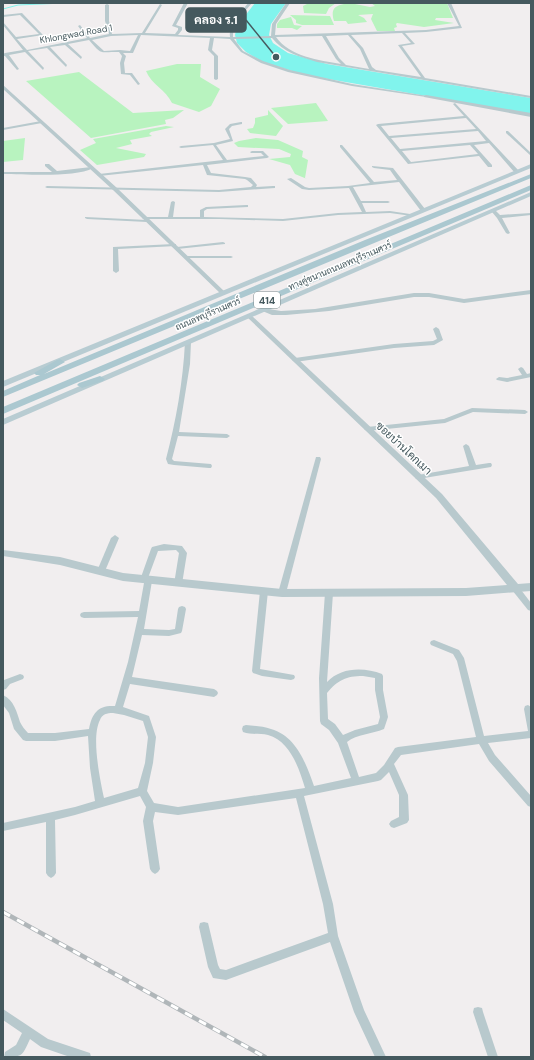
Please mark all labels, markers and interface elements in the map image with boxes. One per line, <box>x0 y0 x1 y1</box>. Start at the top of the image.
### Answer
callout: คลอง ร.1 <box>186 8 246 32</box>
text: คลอง ร.1 <box>194 12 238 28</box>
street label: Khlongwad Road 1 <box>39 22 114 46</box>
street label: ทางคู่ขนานถนนลพบุรีราเมศวร์ <box>287 239 394 293</box>
road number: 414 <box>254 292 280 308</box>
street label: ถนนลพบุรีราเมศวร์ <box>173 295 243 333</box>
street label: ซอยบ้านโคกเมา <box>373 418 436 478</box>

